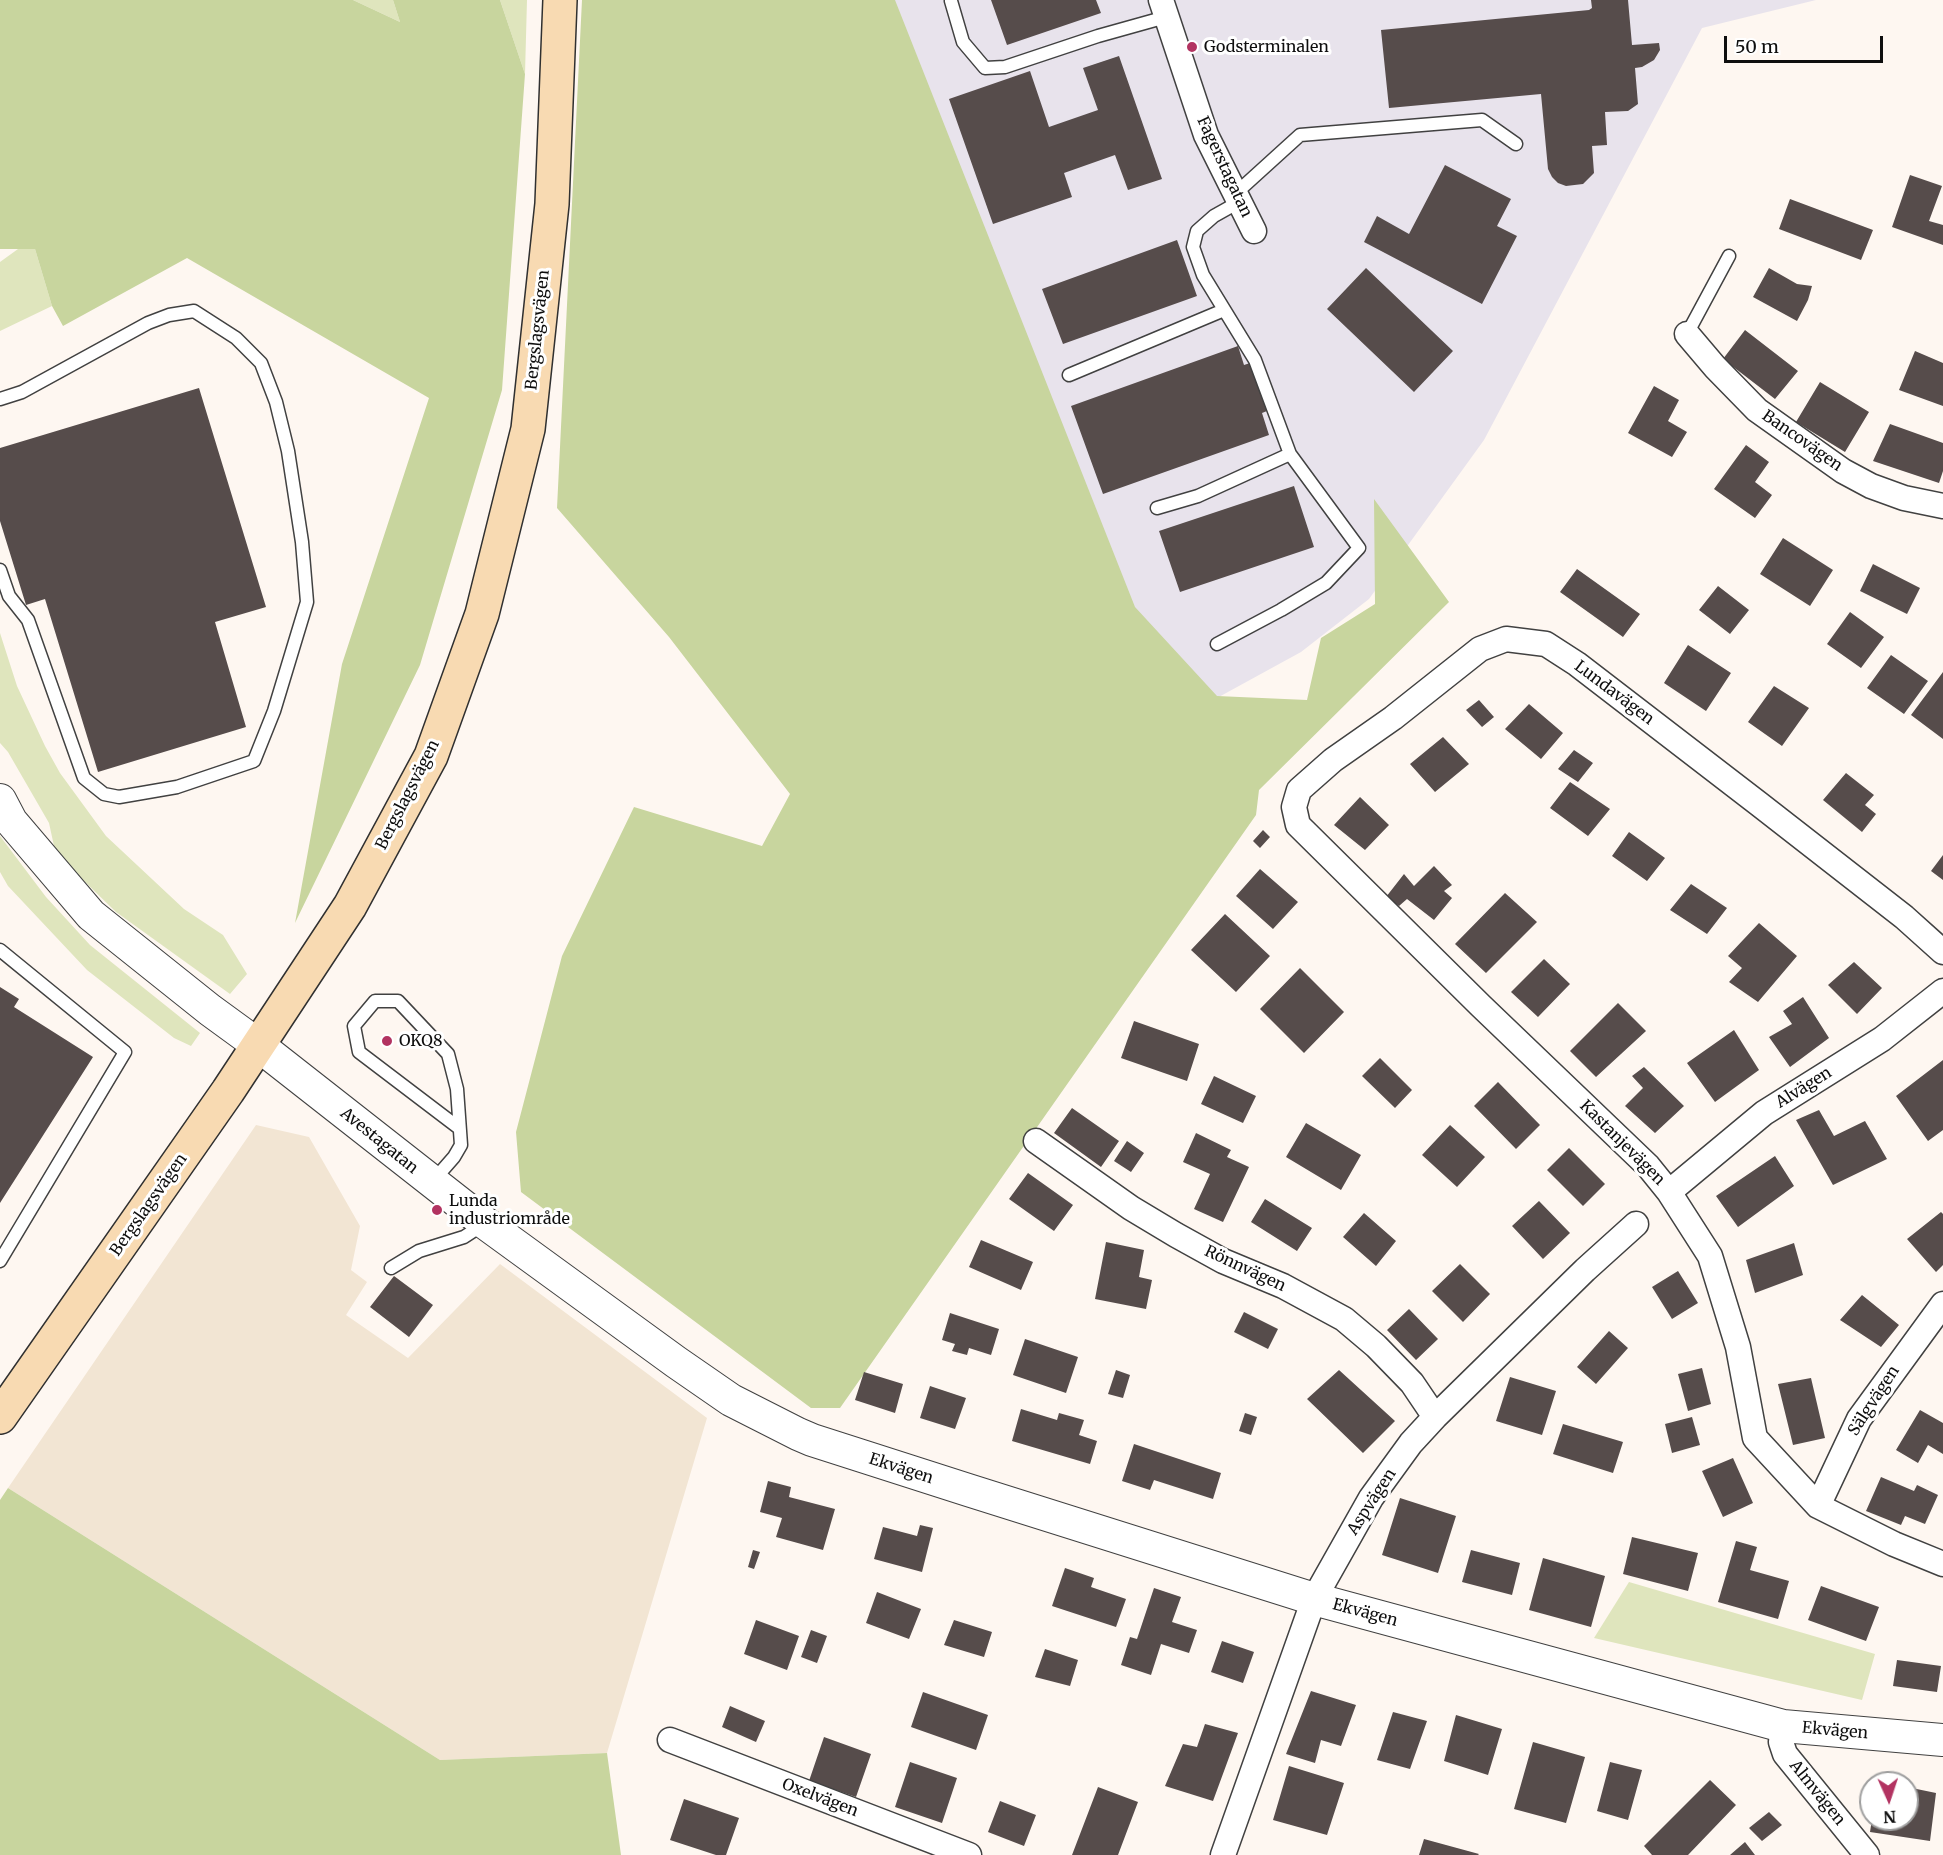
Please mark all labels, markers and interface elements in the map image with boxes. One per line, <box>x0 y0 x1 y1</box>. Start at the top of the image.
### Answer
scale bar <box>1727 24 1886 62</box>
text: 50 m <box>1735 35 1779 58</box>
place label: Godsterminalen <box>1204 37 1329 57</box>
marker: Godsterminalen <box>1185 40 1199 54</box>
street label: Fagerstagatan <box>1192 114 1256 220</box>
street label: Bergslagsvägen <box>522 269 554 391</box>
street label: Bancovägen <box>1758 406 1846 476</box>
street label: Lundavägen <box>1570 657 1658 729</box>
street label: Bergslagsvägen <box>372 737 444 853</box>
place label: OKQ8 <box>399 1031 442 1051</box>
marker: OKQ8 <box>380 1034 394 1048</box>
street label: Alvägen <box>1772 1063 1836 1113</box>
street label: Kastanjevägen <box>1575 1096 1669 1190</box>
street label: Avestagatan <box>336 1104 422 1178</box>
street label: Bergslagsvägen <box>107 1150 191 1260</box>
place label: Lunda industriområde <box>449 1191 570 1229</box>
marker: Lunda industriområde <box>430 1203 444 1217</box>
street label: Rönnvägen <box>1201 1242 1289 1296</box>
street label: Sälgvägen <box>1844 1362 1904 1440</box>
street label: Ekvägen <box>866 1450 936 1488</box>
street label: Aspvägen <box>1344 1465 1400 1539</box>
street label: Ekvägen <box>1330 1595 1400 1631</box>
street label: Ekvägen <box>1801 1719 1869 1743</box>
street label: Almvägen <box>1785 1757 1849 1829</box>
north arrow <box>1859 1771 1919 1831</box>
street label: Oxelvägen <box>779 1775 861 1821</box>
text: N <box>1883 1807 1897 1827</box>

